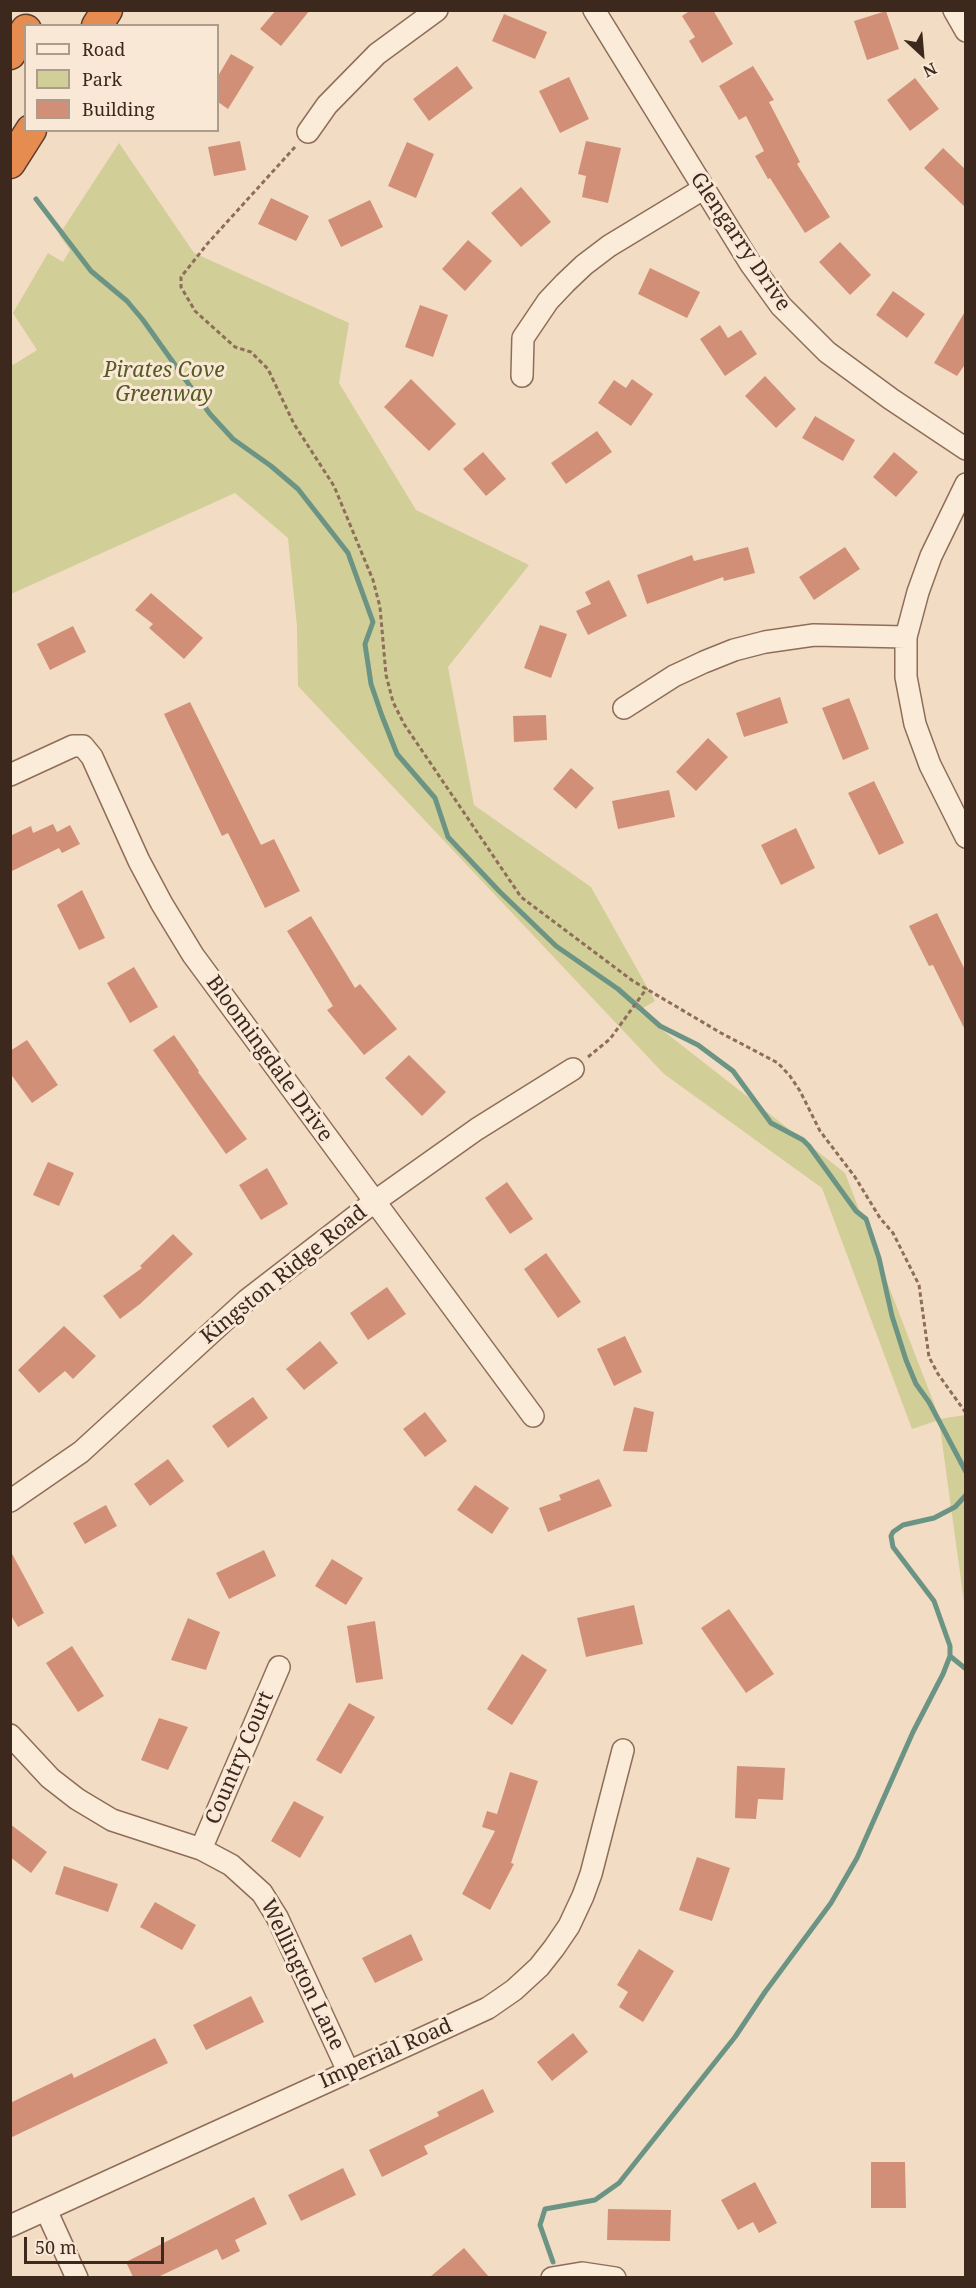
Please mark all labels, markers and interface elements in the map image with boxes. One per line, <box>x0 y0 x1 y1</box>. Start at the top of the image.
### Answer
legend <box>24 24 219 132</box>
north arrow <box>892 24 952 84</box>
text: Road <box>82 37 125 61</box>
text: N <box>919 58 940 83</box>
text: Park <box>82 67 122 91</box>
text: Building <box>82 97 155 121</box>
street label: Glengarry Drive <box>684 168 796 316</box>
park label: Pirates Cove Greenway <box>103 358 225 408</box>
street label: Bloomingdale Drive <box>200 971 338 1147</box>
street label: Kingston Ridge Road <box>196 1200 372 1350</box>
street label: Country Court <box>201 1688 279 1828</box>
street label: Wellington Lane <box>255 1895 349 2055</box>
street label: Imperial Road <box>316 2013 456 2095</box>
scale bar <box>27 2225 166 2263</box>
text: 50 m <box>35 2235 77 2259</box>

